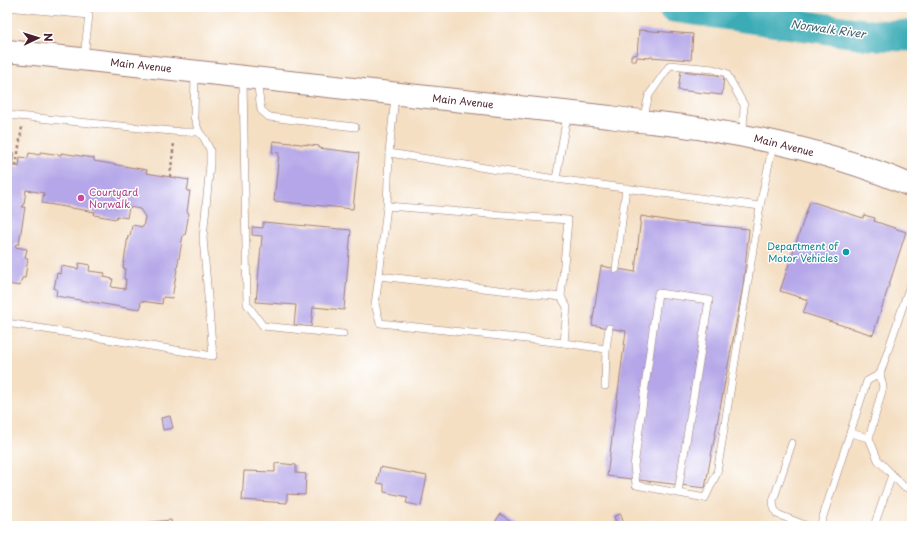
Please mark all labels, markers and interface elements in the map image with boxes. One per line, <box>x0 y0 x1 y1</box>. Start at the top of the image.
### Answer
water label: Norwalk River <box>790 15 868 42</box>
north arrow <box>18 18 58 58</box>
text: N <box>40 32 57 42</box>
street label: Main Avenue <box>110 54 173 75</box>
street label: Main Avenue <box>432 90 495 111</box>
street label: Main Avenue <box>752 130 816 159</box>
place label: Courtyard Norwalk <box>89 184 138 211</box>
marker: Courtyard Norwalk <box>76 193 86 203</box>
place label: Department of Motor Vehicles <box>767 238 839 265</box>
marker: Department of Motor Vehicles <box>841 247 851 257</box>

